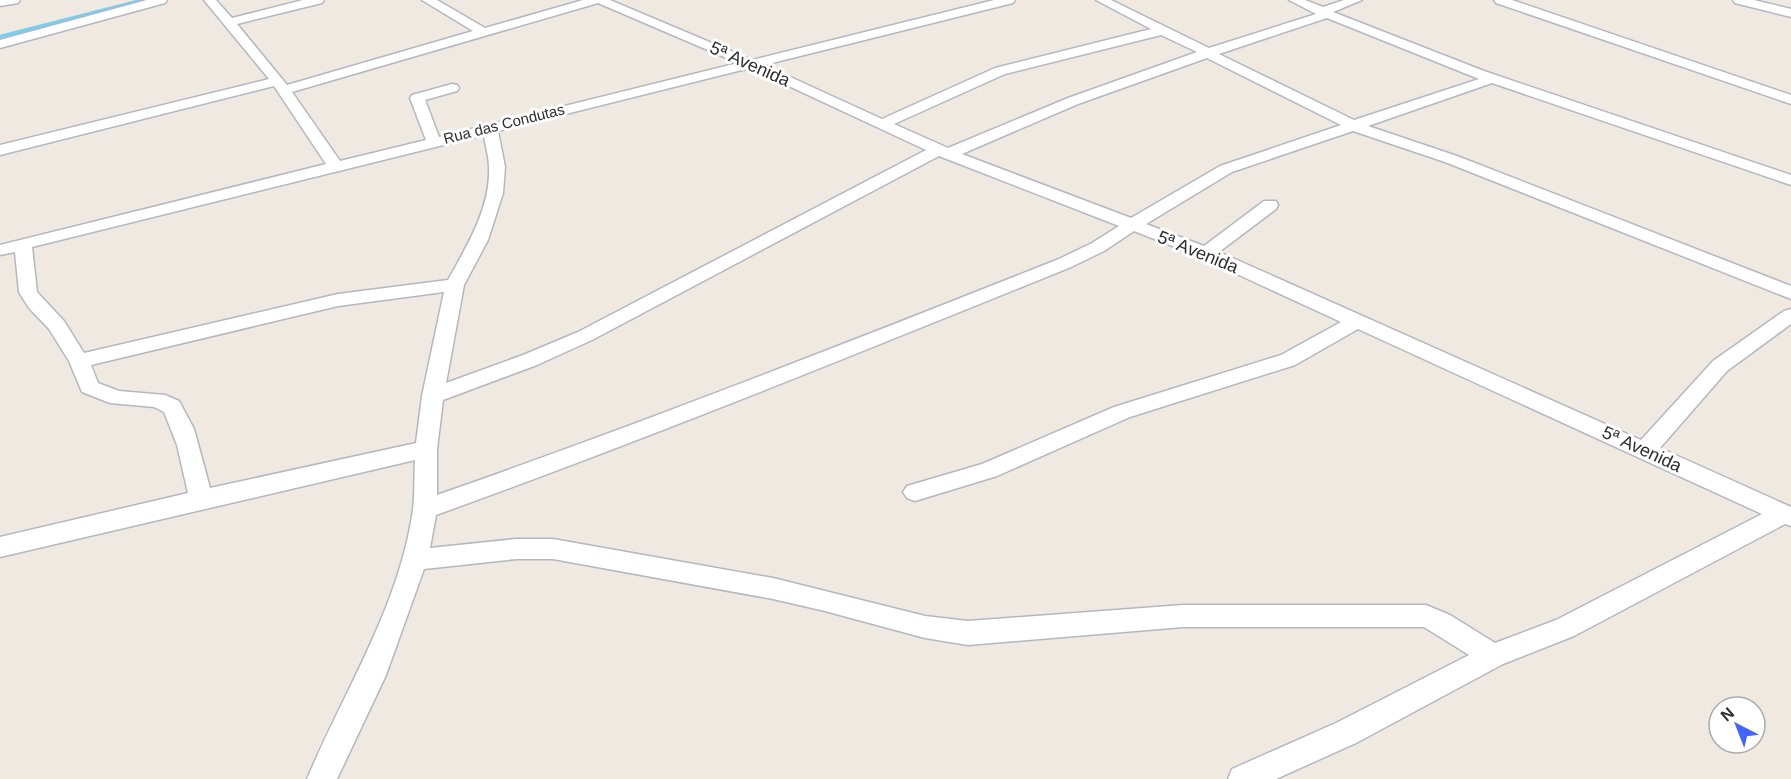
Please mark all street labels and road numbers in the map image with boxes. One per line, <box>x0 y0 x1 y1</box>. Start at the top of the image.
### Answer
street label: 5ª Avenida <box>707 37 794 91</box>
street label: Rua das Condutas <box>442 100 566 147</box>
street label: 5ª Avenida <box>1155 227 1242 278</box>
street label: 5ª Avenida <box>1599 422 1686 477</box>

